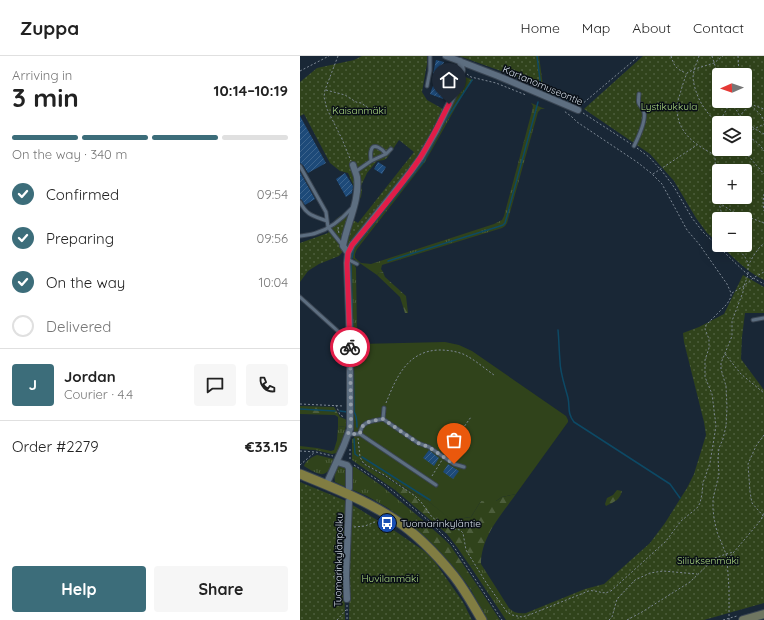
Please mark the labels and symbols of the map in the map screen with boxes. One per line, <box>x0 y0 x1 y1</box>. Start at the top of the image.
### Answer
pin <box>432 63 466 104</box>
street label: Kartanomuseontie <box>501 63 585 108</box>
north arrow <box>712 68 752 108</box>
park label: Lystikukkula <box>641 100 697 113</box>
park label: Kaisanmäki <box>332 104 386 117</box>
courier <box>330 327 370 367</box>
pin <box>437 423 471 464</box>
bus stop icon: Tuomarinkyläntie <box>376 512 398 534</box>
street label: Tuomarinkylänpolku <box>331 513 346 607</box>
place label: Tuomarinkyläntie <box>401 517 481 530</box>
park label: Siliuksenmäki <box>677 554 739 567</box>
park label: Huvilanmäki <box>361 572 419 585</box>

